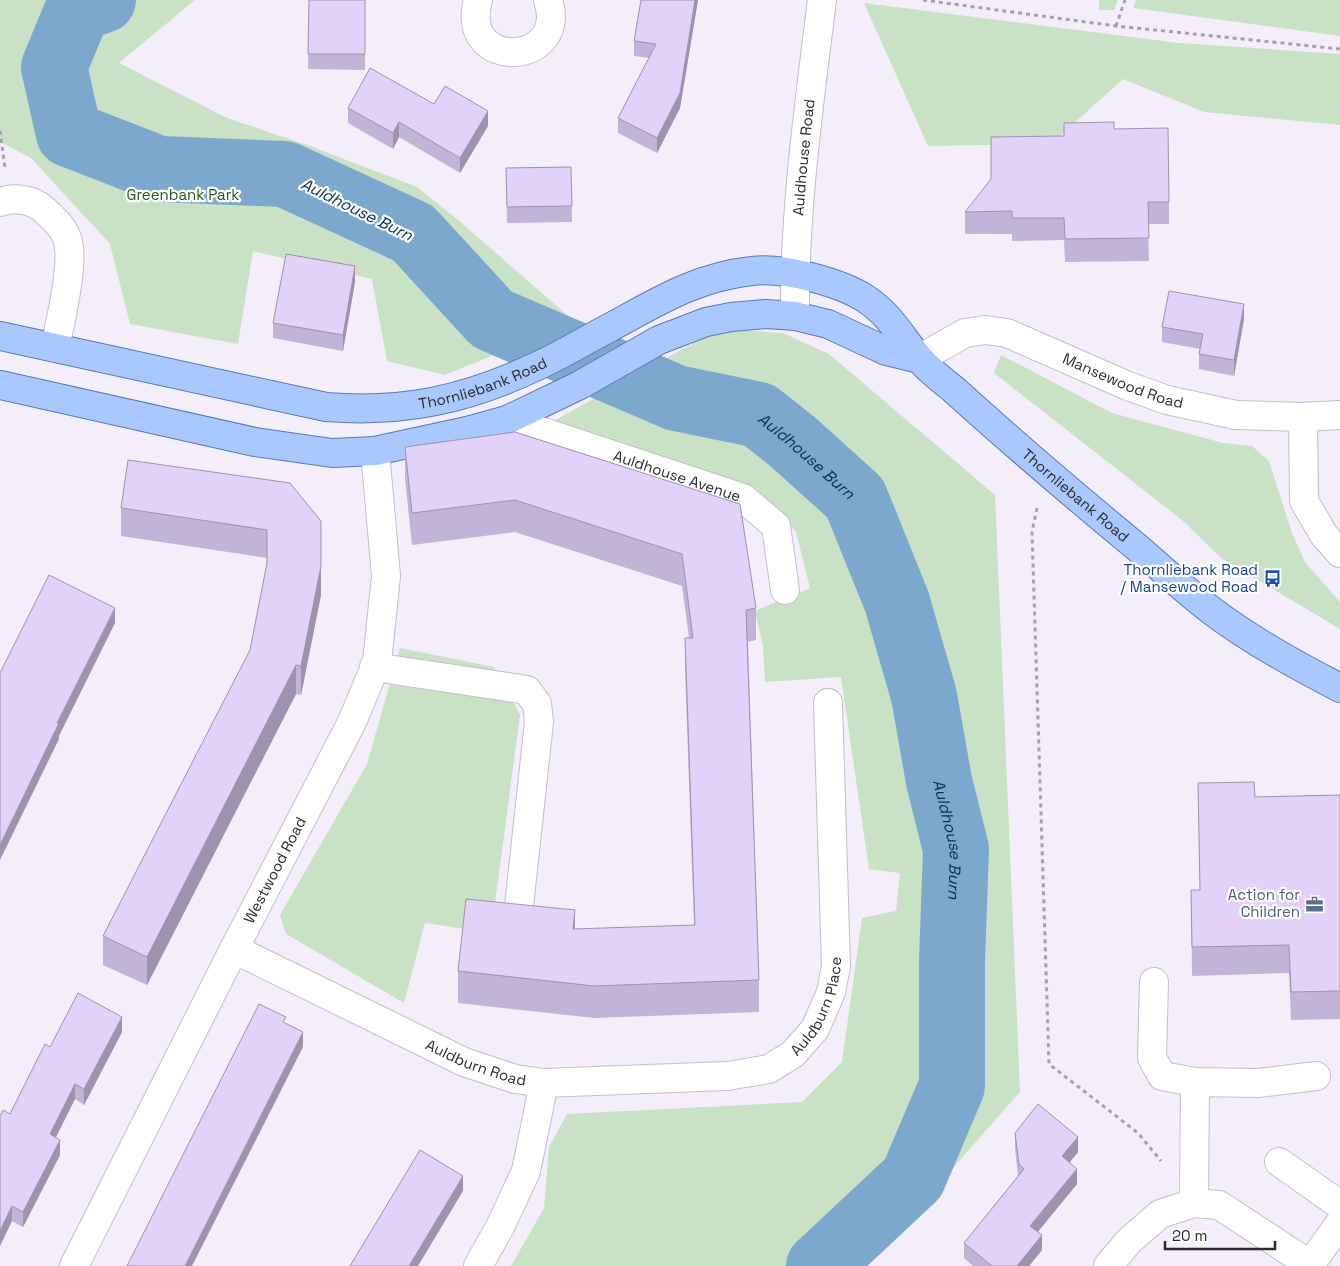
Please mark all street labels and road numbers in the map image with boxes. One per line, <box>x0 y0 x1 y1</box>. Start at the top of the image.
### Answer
street label: Auldhouse Road <box>788 98 819 216</box>
street label: Mansewood Road <box>1060 349 1185 412</box>
street label: Thornliebank Road <box>417 353 550 413</box>
street label: Thornliebank Road <box>1018 444 1133 546</box>
street label: Auldhouse Avenue <box>611 446 743 506</box>
street label: Westwood Road <box>239 813 310 926</box>
street label: Auldburn Place <box>786 956 845 1059</box>
street label: Auldburn Road <box>423 1035 527 1089</box>

